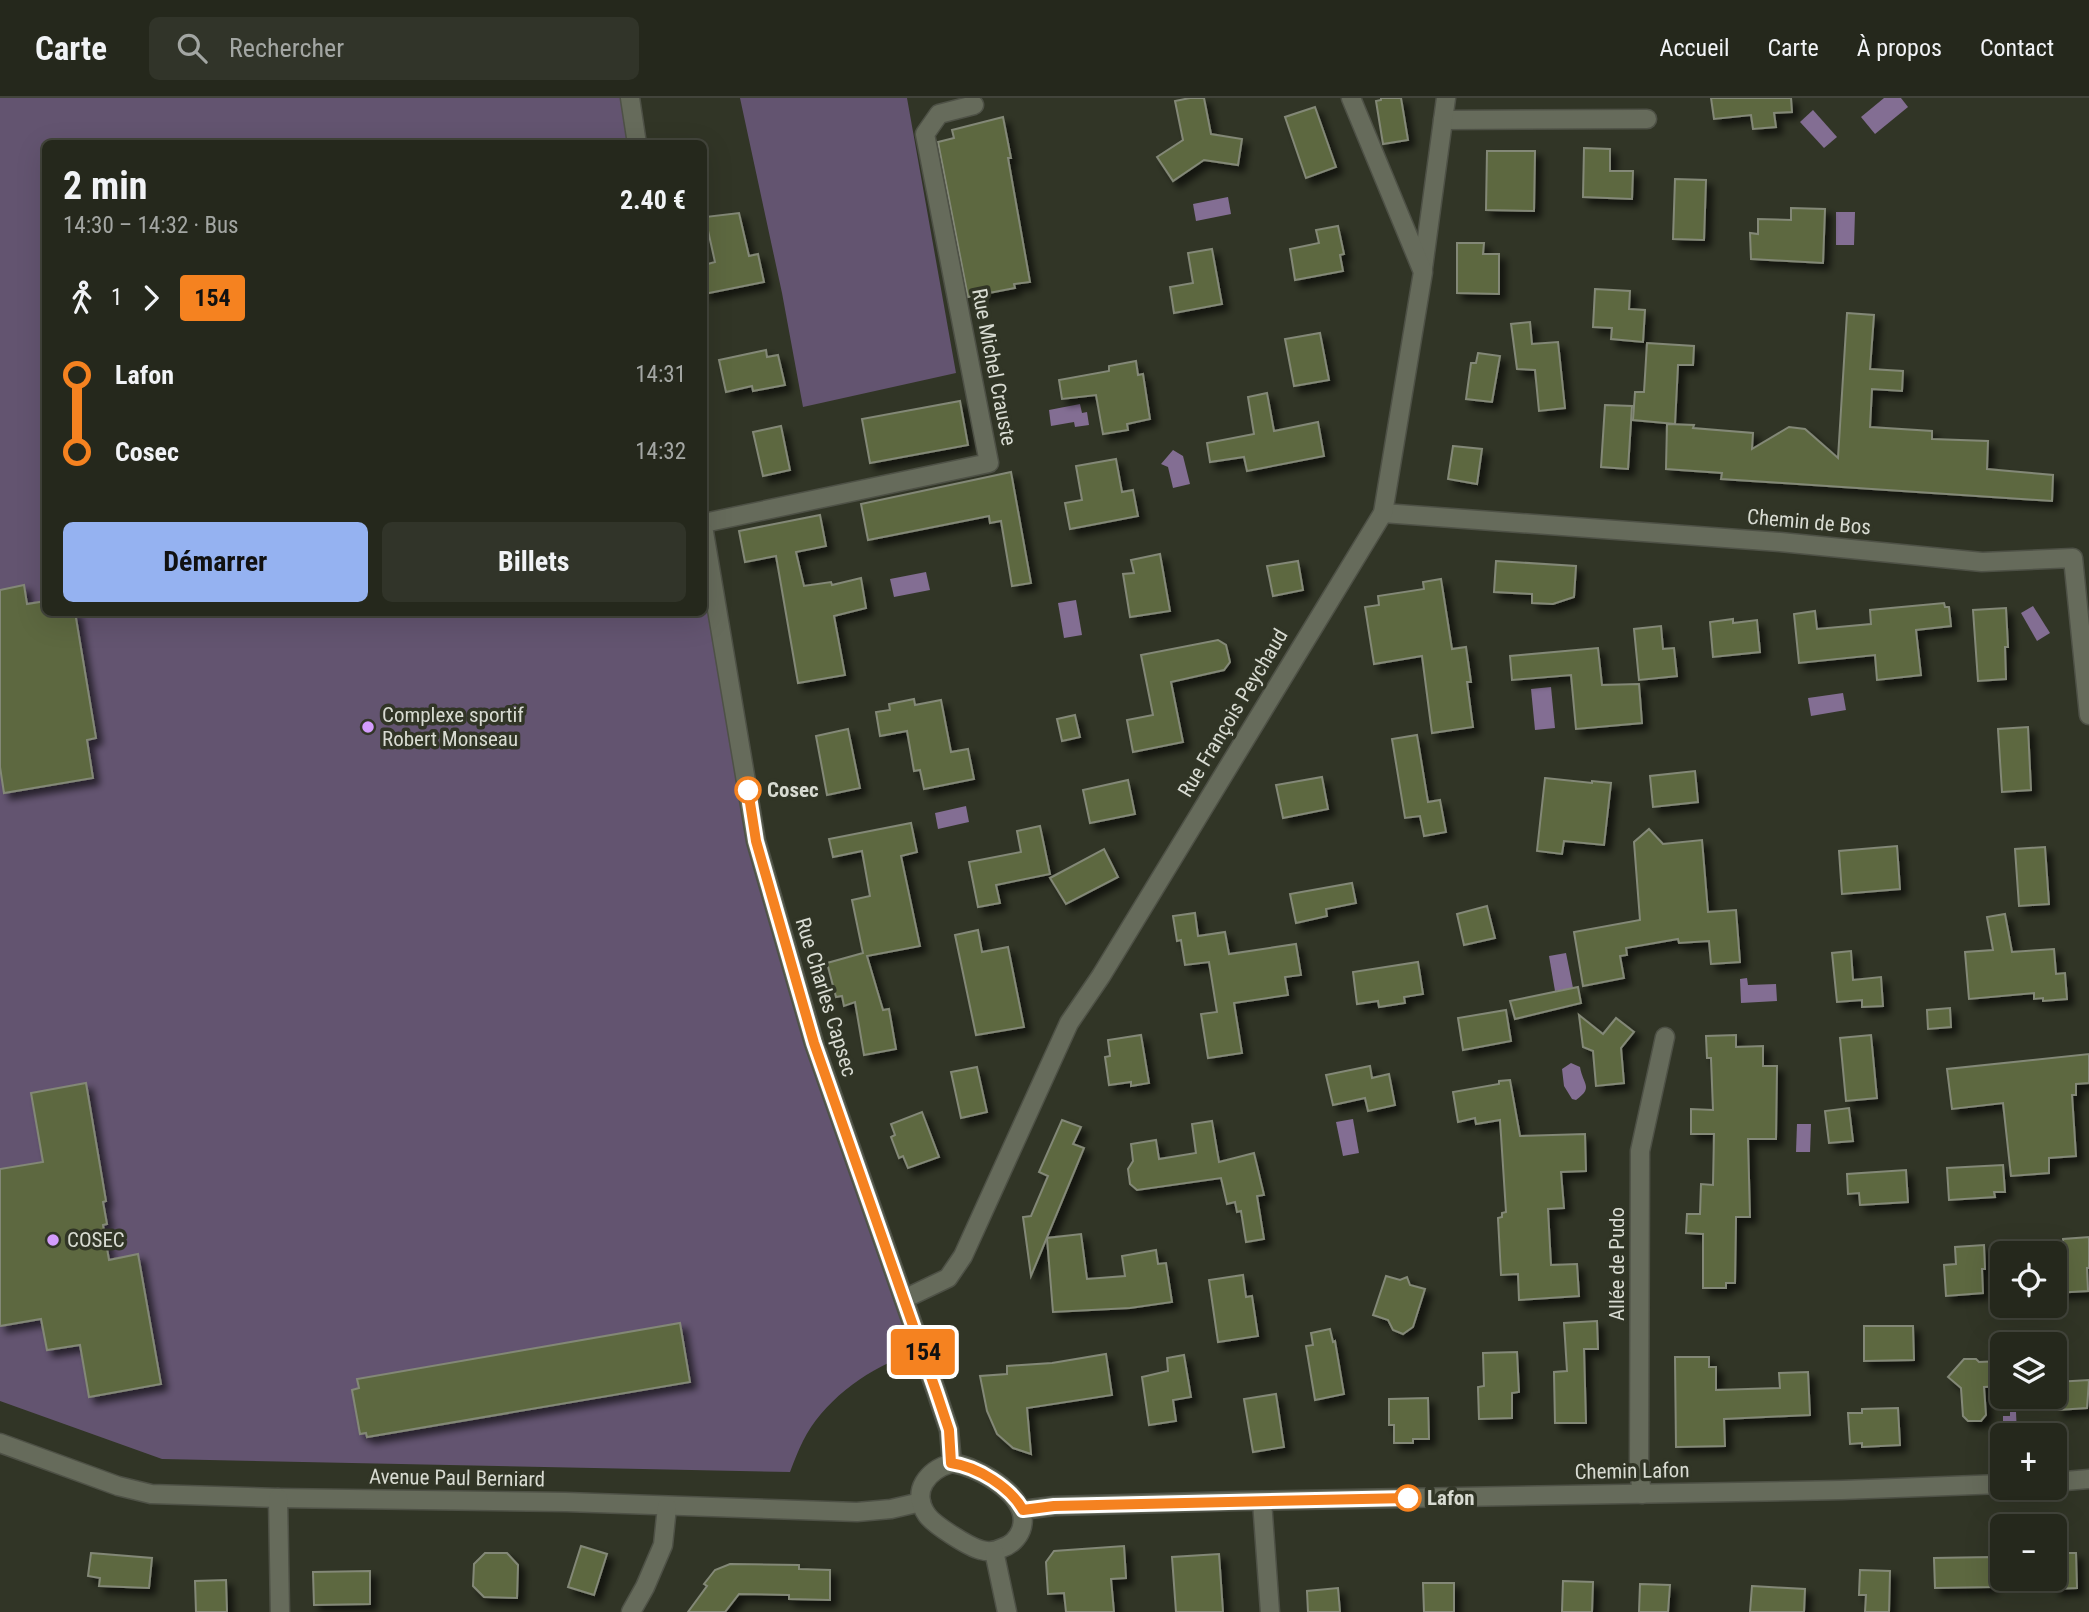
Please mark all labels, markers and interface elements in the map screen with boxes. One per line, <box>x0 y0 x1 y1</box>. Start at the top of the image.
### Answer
search box <box>149 17 639 80</box>
text: Carte <box>35 29 107 68</box>
icon: search <box>173 29 211 67</box>
text: Rechercher <box>229 33 344 63</box>
text: Accueil <box>1660 34 1729 62</box>
text: Carte <box>1767 34 1819 62</box>
text: À propos <box>1857 34 1942 62</box>
text: Contact <box>1980 34 2054 62</box>
text: 2 min <box>63 164 147 208</box>
text: 2.40 € <box>620 185 686 215</box>
text: 14:30 – 14:32 · Bus <box>63 212 239 239</box>
icon: walk <box>63 279 101 317</box>
icon: forward <box>132 279 170 317</box>
text: 1 <box>111 284 122 311</box>
text: 154 <box>194 284 231 312</box>
street label: Rue Michel Crauste <box>967 286 1021 448</box>
text: Lafon <box>115 360 174 390</box>
text: 14:31 <box>635 361 686 388</box>
text: Cosec <box>115 437 179 467</box>
text: 14:32 <box>635 438 686 465</box>
street label: Chemin de Bos <box>1746 505 1872 539</box>
button: Démarrer <box>63 522 368 602</box>
button: Billets <box>382 522 686 602</box>
street label: Rue François Peychaud <box>1173 625 1293 801</box>
place label: Complexe sportif Robert Monseau <box>382 703 524 751</box>
marker: Complexe sportif Robert Monseau <box>360 719 376 735</box>
marker: Cosec <box>735 777 761 803</box>
place label: Cosec <box>767 778 819 802</box>
street label: Rue Charles Capsec <box>790 915 862 1079</box>
street label: Allée de Pudo <box>1605 1207 1629 1321</box>
place label: COSEC <box>67 1228 125 1252</box>
marker: COSEC <box>45 1232 61 1248</box>
map controls <box>1990 1241 2067 1591</box>
button: locate <box>1990 1241 2067 1318</box>
line badge: 154 <box>883 1329 963 1375</box>
button: layers <box>1990 1332 2067 1409</box>
text: 154 <box>905 1338 941 1366</box>
button: + <box>1990 1423 2067 1500</box>
street label: Chemin Lafon <box>1574 1458 1690 1484</box>
street label: Avenue Paul Berniard <box>369 1464 545 1492</box>
marker: Lafon <box>1395 1485 1421 1511</box>
place label: Lafon <box>1427 1486 1475 1510</box>
button: − <box>1990 1514 2067 1591</box>

